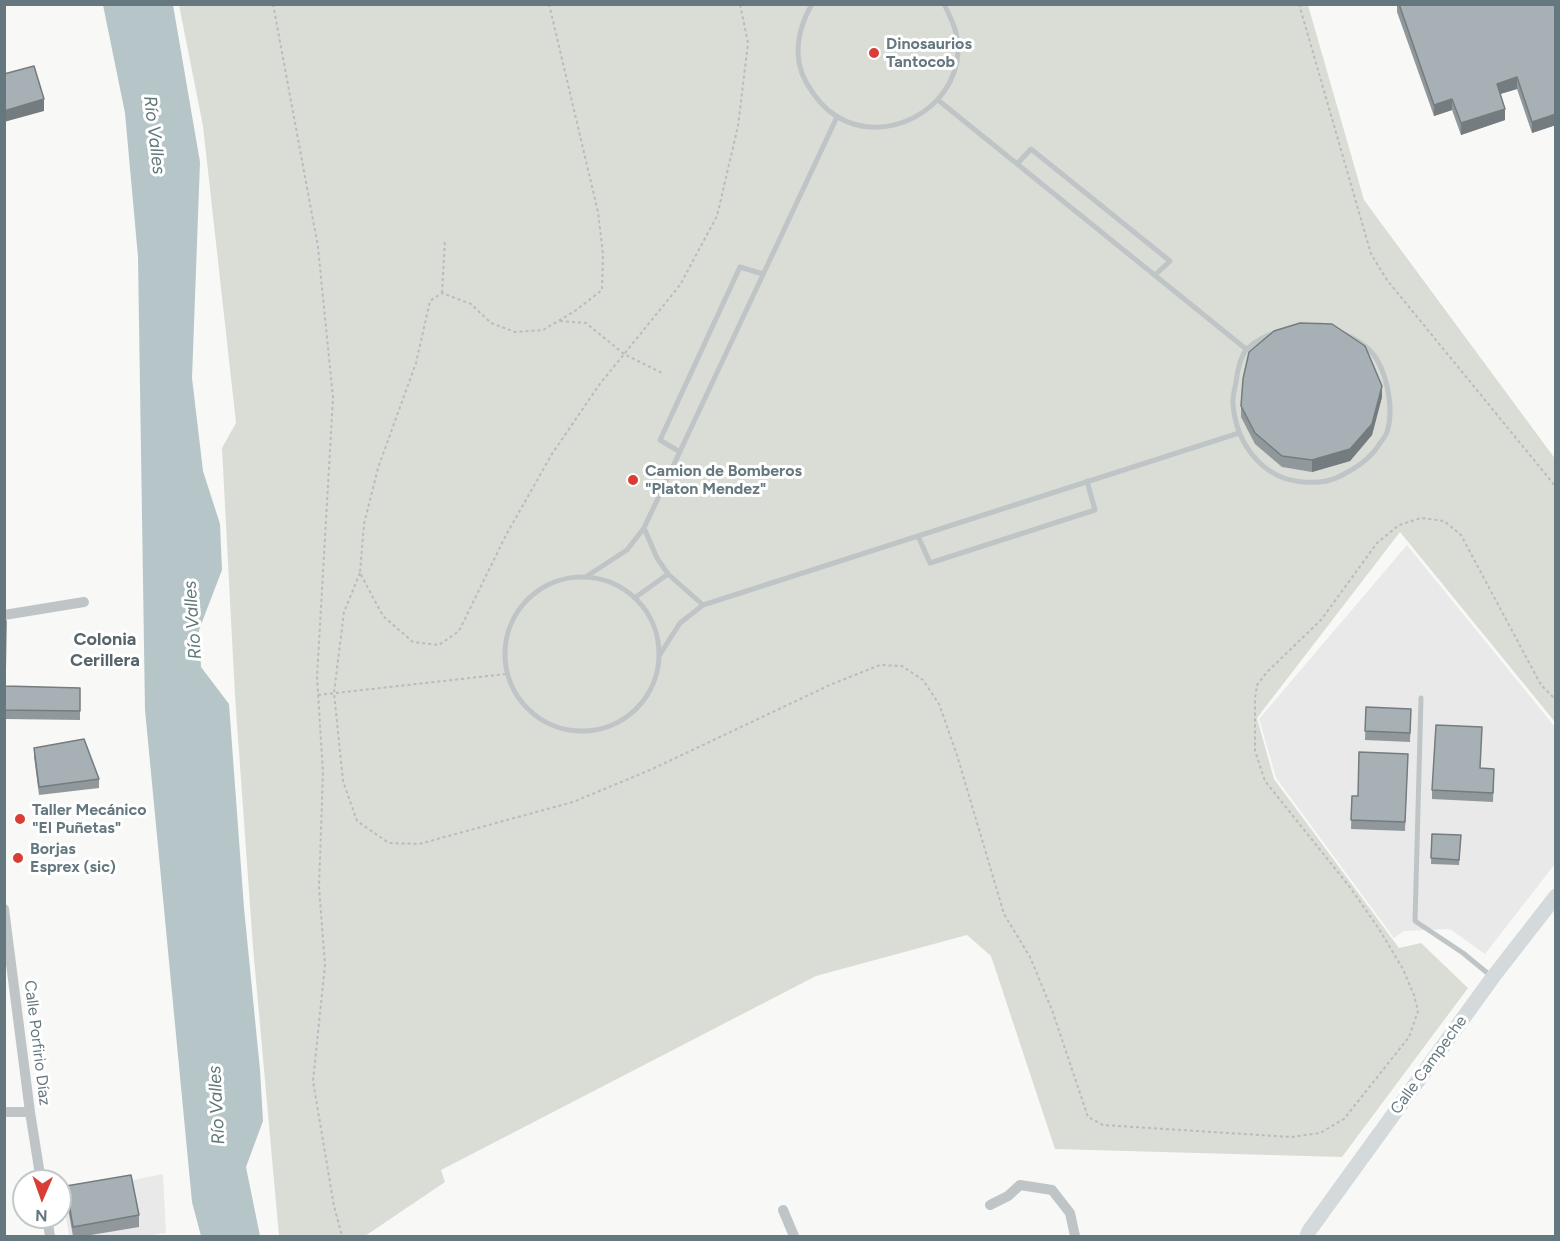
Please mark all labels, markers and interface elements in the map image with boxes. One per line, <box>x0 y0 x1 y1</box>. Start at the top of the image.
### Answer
place label: Dinosaurios Tantocob <box>886 34 972 72</box>
marker: Dinosaurios Tantocob <box>867 46 881 60</box>
water label: Río Valles <box>138 94 170 176</box>
place label: Camion de Bomberos "Platon Mendez" <box>645 461 802 499</box>
marker: Camion de Bomberos "Platon Mendez" <box>626 473 640 487</box>
water label: Río Valles <box>179 580 207 660</box>
district label: Colonia Cerillera <box>70 629 140 672</box>
place label: Taller Mecánico "El Puñetas" <box>32 800 146 838</box>
marker: Taller Mecánico "El Puñetas" <box>13 812 27 826</box>
place label: Borjas Esprex (sic) <box>30 839 116 877</box>
marker: Borjas Esprex (sic) <box>11 851 25 865</box>
street label: Calle Porfirio Díaz <box>20 979 54 1107</box>
street label: Calle Campeche <box>1387 1012 1471 1118</box>
water label: Río Valles <box>204 1065 230 1145</box>
north arrow <box>12 1169 72 1229</box>
text: N <box>35 1206 48 1225</box>

